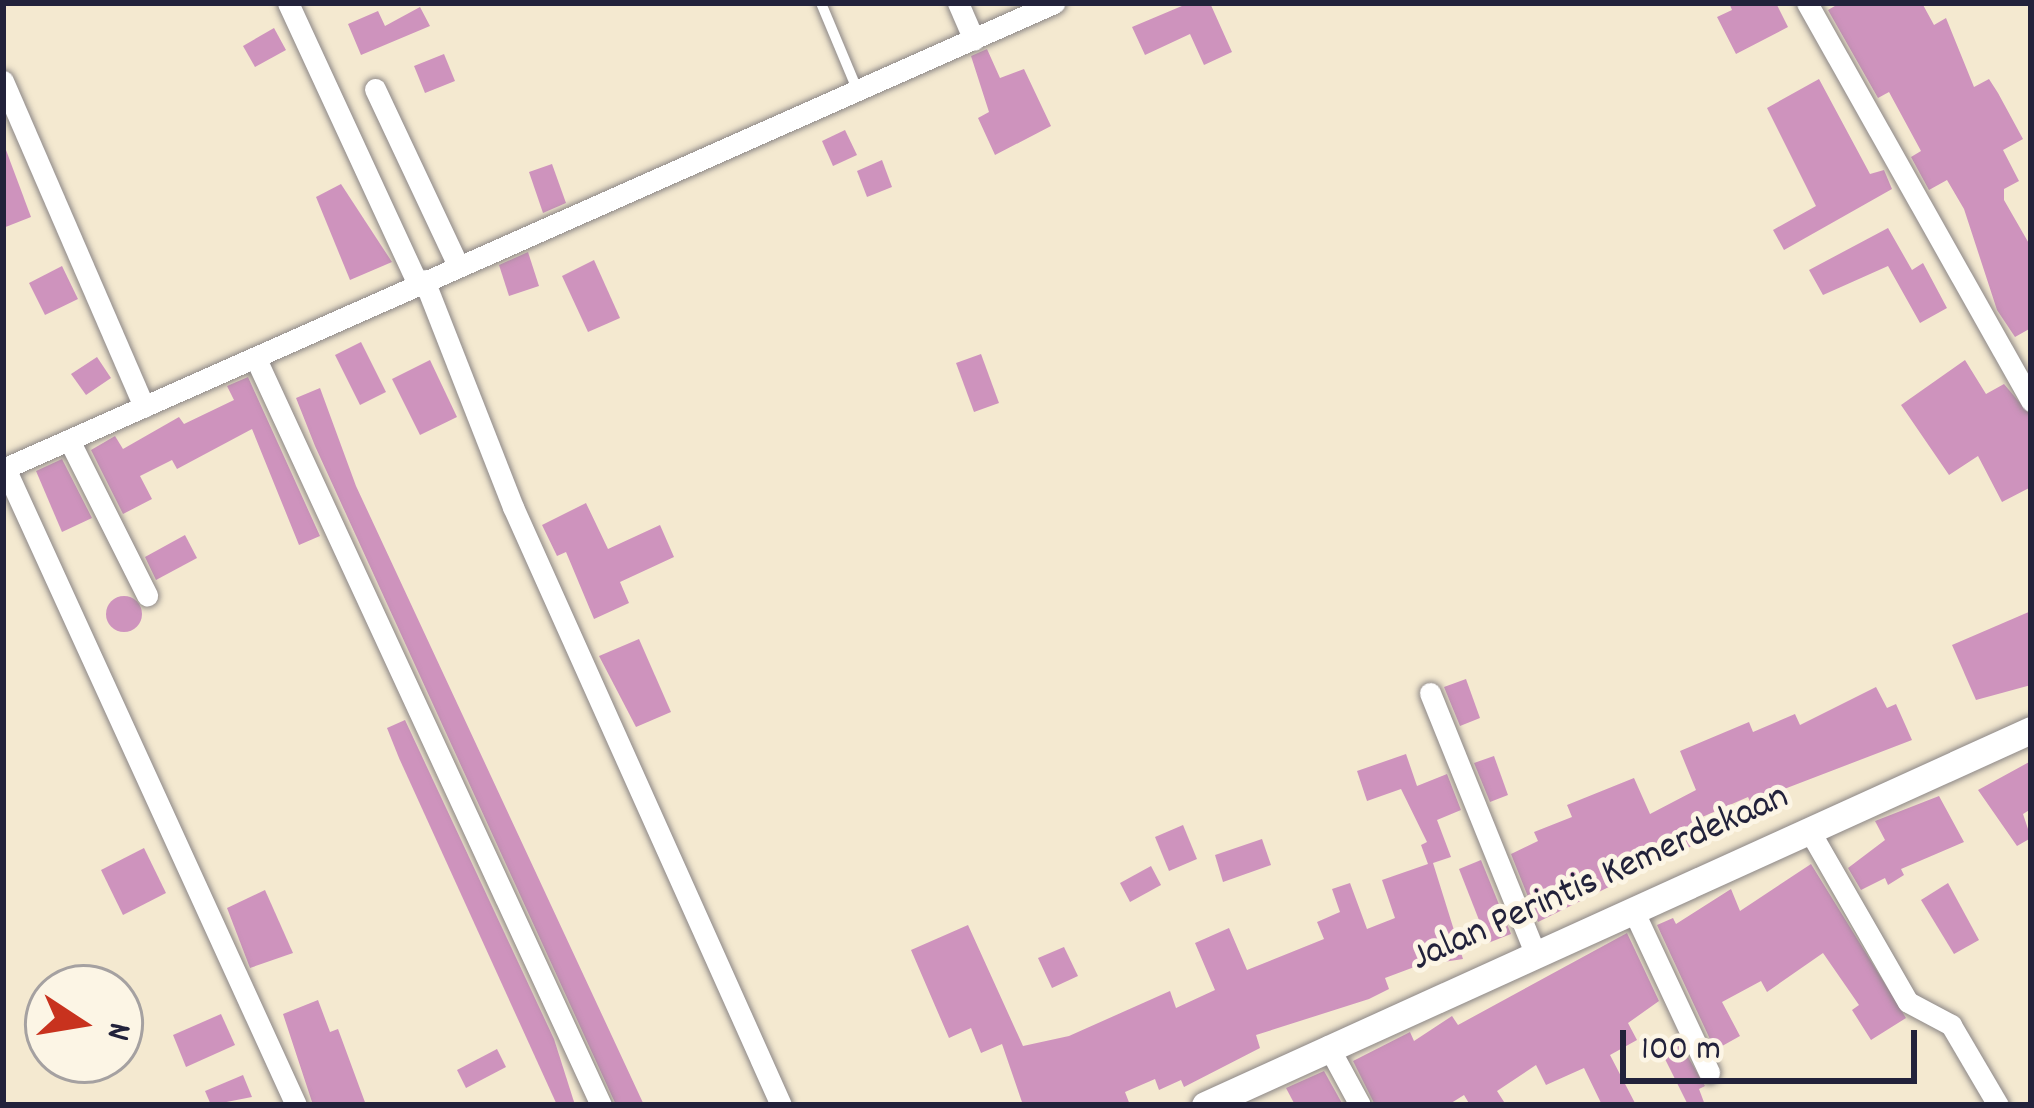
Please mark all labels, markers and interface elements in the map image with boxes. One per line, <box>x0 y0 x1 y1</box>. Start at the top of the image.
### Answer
street label: Jalan Perintis Kemerdekaan <box>1405 776 1797 984</box>
north arrow <box>24 964 144 1084</box>
scale bar <box>1626 1006 1923 1080</box>
text: N <box>92 1018 141 1044</box>
text: 100 m <box>1641 1025 1721 1077</box>

